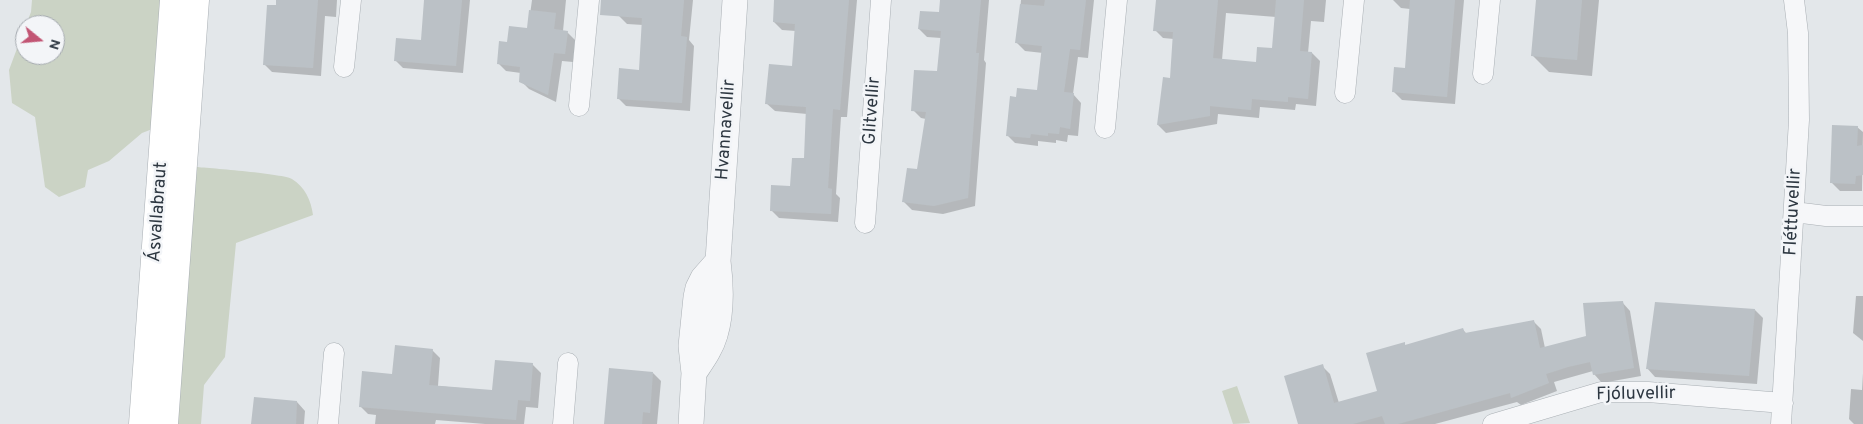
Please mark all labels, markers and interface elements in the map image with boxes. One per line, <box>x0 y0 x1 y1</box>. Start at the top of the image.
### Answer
north arrow <box>15 15 65 65</box>
text: N <box>44 37 63 52</box>
street label: Glitvellir <box>860 76 886 146</box>
street label: Hvannavellir <box>713 79 741 181</box>
street label: Ásvallabraut <box>145 161 173 263</box>
street label: Fléttuvellir <box>1781 168 1807 256</box>
street label: Fjóluvellir <box>1596 384 1676 406</box>

